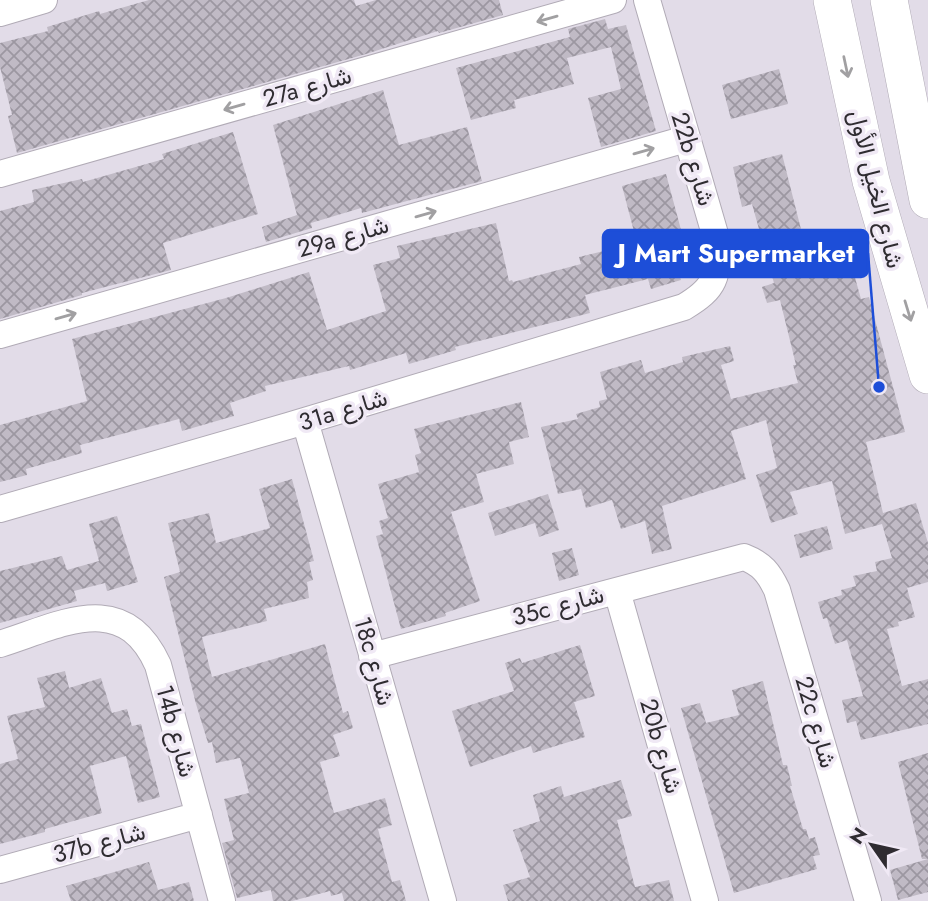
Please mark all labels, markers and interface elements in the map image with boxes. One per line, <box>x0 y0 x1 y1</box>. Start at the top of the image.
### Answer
one-way arrow <box>537 13 559 26</box>
one-way arrow <box>840 55 854 78</box>
street label: 27a شارع <box>258 57 355 116</box>
one-way arrow <box>223 102 245 115</box>
street label: شارع الخيل الأول <box>840 106 913 272</box>
street label: 22b شارع <box>663 108 724 210</box>
one-way arrow <box>633 144 655 157</box>
one-way arrow <box>415 206 437 219</box>
street label: 29a شارع <box>293 207 393 266</box>
callout: J Mart Supermarket <box>603 230 868 277</box>
text: J Mart Supermarket <box>613 234 855 272</box>
one-way arrow <box>903 299 916 321</box>
one-way arrow <box>54 309 76 322</box>
street label: 31a شارع <box>294 379 391 440</box>
street label: 35c شارع <box>508 577 608 635</box>
street label: 18c شارع <box>345 612 404 709</box>
street label: 22c شارع <box>787 672 846 772</box>
street label: 14b شارع <box>147 681 206 781</box>
street label: 20b شارع <box>631 694 692 797</box>
north arrow <box>837 810 907 880</box>
street label: 37b شارع <box>49 813 149 872</box>
text: N <box>843 822 874 850</box>

